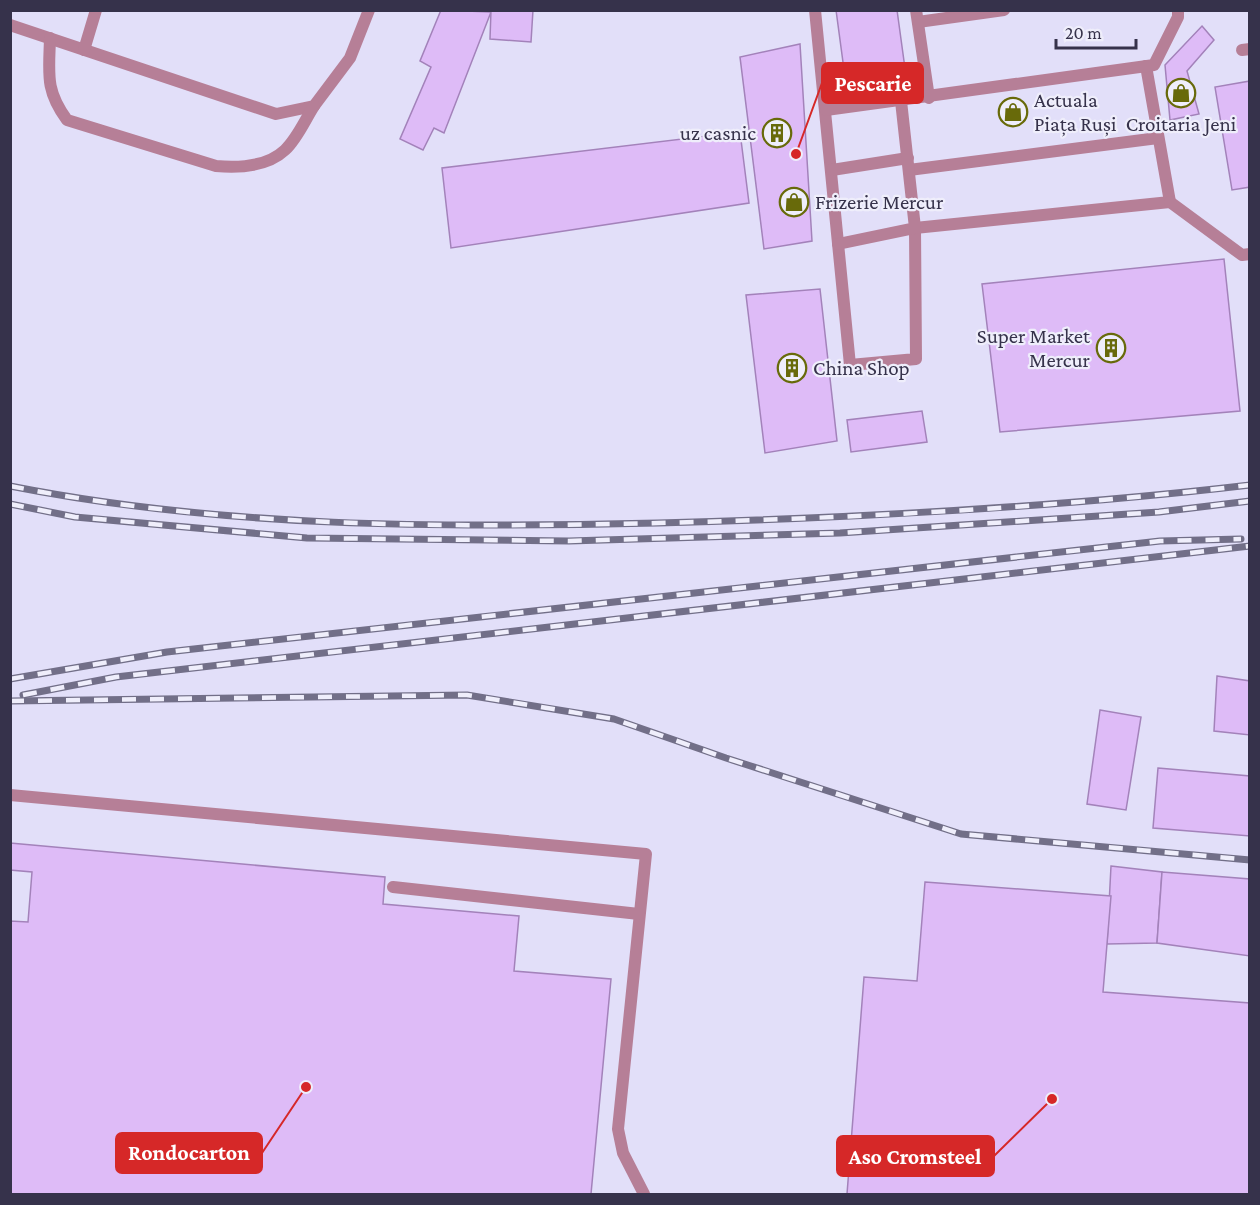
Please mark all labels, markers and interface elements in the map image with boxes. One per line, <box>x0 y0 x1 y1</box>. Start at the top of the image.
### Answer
scale bar <box>1056 12 1136 50</box>
text: 20 m <box>1065 23 1102 43</box>
callout: Pescarie <box>822 63 923 103</box>
text: Pescarie <box>835 71 911 96</box>
shop icon: Croitaria Jeni <box>1165 77 1197 109</box>
place label: Actuala Piața Ruși <box>1034 88 1117 137</box>
shop icon: Actuala Piața Ruși <box>997 96 1029 128</box>
place label: Croitaria Jeni <box>1126 112 1237 136</box>
building icon: uz casnic <box>761 117 793 149</box>
place label: uz casnic <box>680 121 756 145</box>
shop icon: Frizerie Mercur <box>778 186 810 218</box>
place label: Frizerie Mercur <box>815 190 944 214</box>
place label: Super Market Mercur <box>977 324 1091 372</box>
building icon: Super Market Mercur <box>1095 332 1127 364</box>
building icon: China Shop <box>776 352 808 384</box>
place label: China Shop <box>813 356 910 380</box>
callout: Rondocarton <box>116 1133 262 1173</box>
callout: Aso Cromsteel <box>837 1136 994 1176</box>
text: Rondocarton <box>128 1140 250 1165</box>
text: Aso Cromsteel <box>848 1144 982 1169</box>

